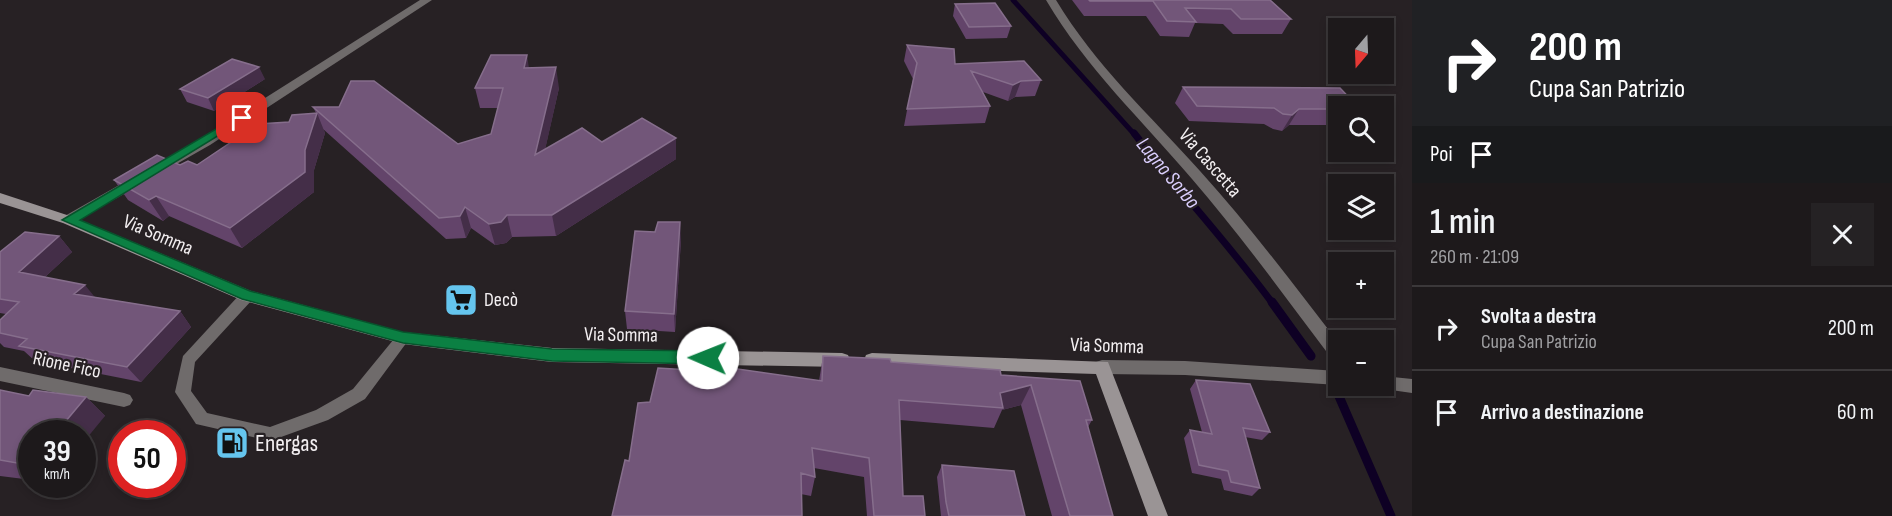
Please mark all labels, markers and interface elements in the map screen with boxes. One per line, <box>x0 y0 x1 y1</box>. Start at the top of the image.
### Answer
north arrow <box>1328 18 1394 84</box>
map controls <box>1328 18 1394 396</box>
text: 200 m <box>1529 22 1622 73</box>
icon: right <box>1430 24 1508 102</box>
text: Cupa San Patrizio <box>1529 73 1685 105</box>
pin <box>216 92 267 143</box>
button: search <box>1328 96 1394 162</box>
icon: arrive <box>225 101 258 134</box>
street label: Via Cascetta <box>1174 124 1246 202</box>
water label: Lagno Sorbo <box>1131 132 1205 214</box>
icon: arrive <box>1465 138 1498 171</box>
text: Poi <box>1430 141 1453 168</box>
button: layers <box>1328 174 1394 240</box>
text: 1 min <box>1430 201 1495 244</box>
button: close <box>1811 203 1874 266</box>
street label: Via Somma <box>119 210 197 260</box>
text: 260 m · 21:09 <box>1430 245 1519 269</box>
button: + <box>1328 252 1394 318</box>
supermarket icon: Decò <box>443 282 479 318</box>
place label: Decò <box>484 288 518 312</box>
text: Svolta a destra <box>1481 303 1596 330</box>
icon: right <box>1430 312 1463 345</box>
text: 200 m <box>1828 315 1874 342</box>
street label: Via Somma <box>584 322 658 348</box>
position arrow <box>676 326 740 390</box>
button: − <box>1328 330 1394 396</box>
text: Cupa San Patrizio <box>1481 330 1597 354</box>
street label: Via Somma <box>1070 333 1144 359</box>
street label: Rione Fico <box>31 346 103 384</box>
icon: arrive <box>1430 396 1463 429</box>
text: Arrivo a destinazione <box>1481 399 1644 426</box>
text: 60 m <box>1837 399 1874 426</box>
speed limit sign: 50 <box>108 420 186 498</box>
fuel station icon: Energas <box>214 425 250 461</box>
place label: Energas <box>255 429 318 458</box>
text: 39 <box>43 434 71 470</box>
text: km/h <box>44 465 70 484</box>

